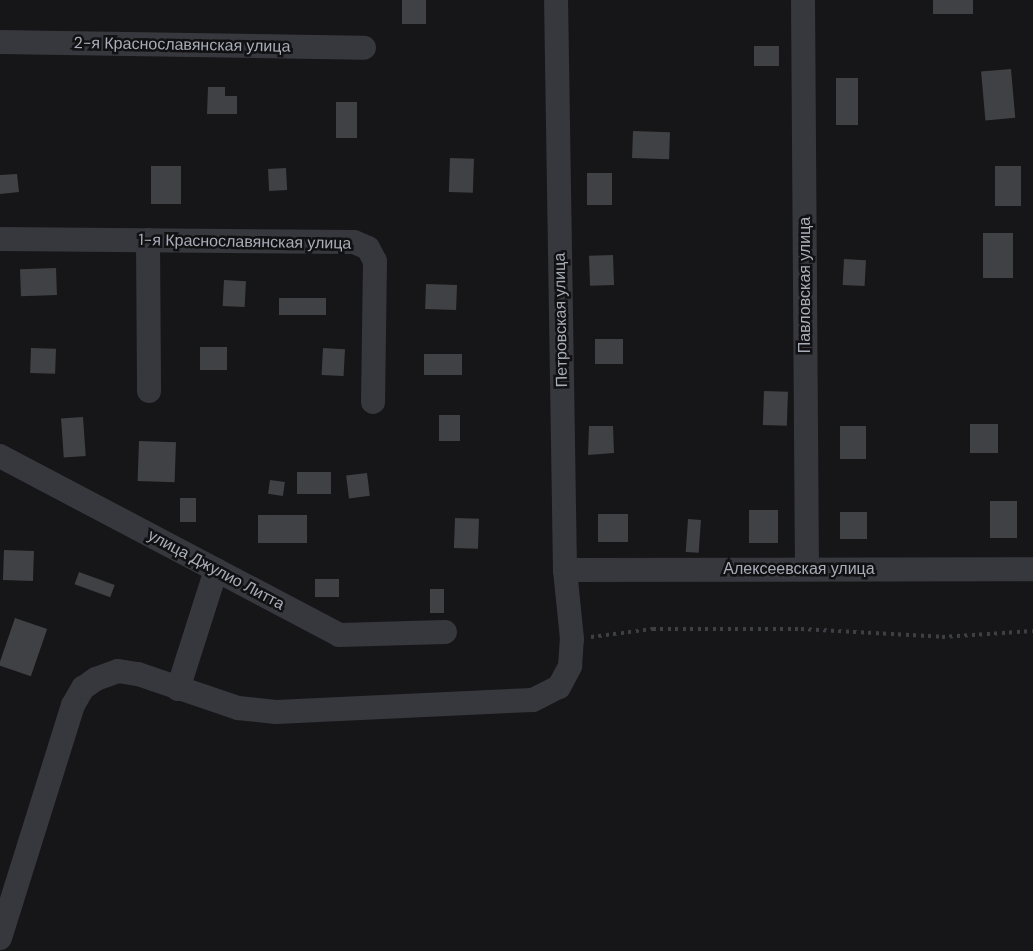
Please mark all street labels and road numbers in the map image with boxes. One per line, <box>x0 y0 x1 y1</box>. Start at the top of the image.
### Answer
street label: 2-я Краснославянская улица <box>73 34 291 56</box>
street label: Павловская улица <box>795 217 815 353</box>
street label: 1-я Краснославянская улица <box>139 231 351 253</box>
street label: Петровская улица <box>550 253 572 387</box>
street label: улица Джулио Литта <box>144 526 288 614</box>
street label: Алексеевская улица <box>723 559 875 579</box>

